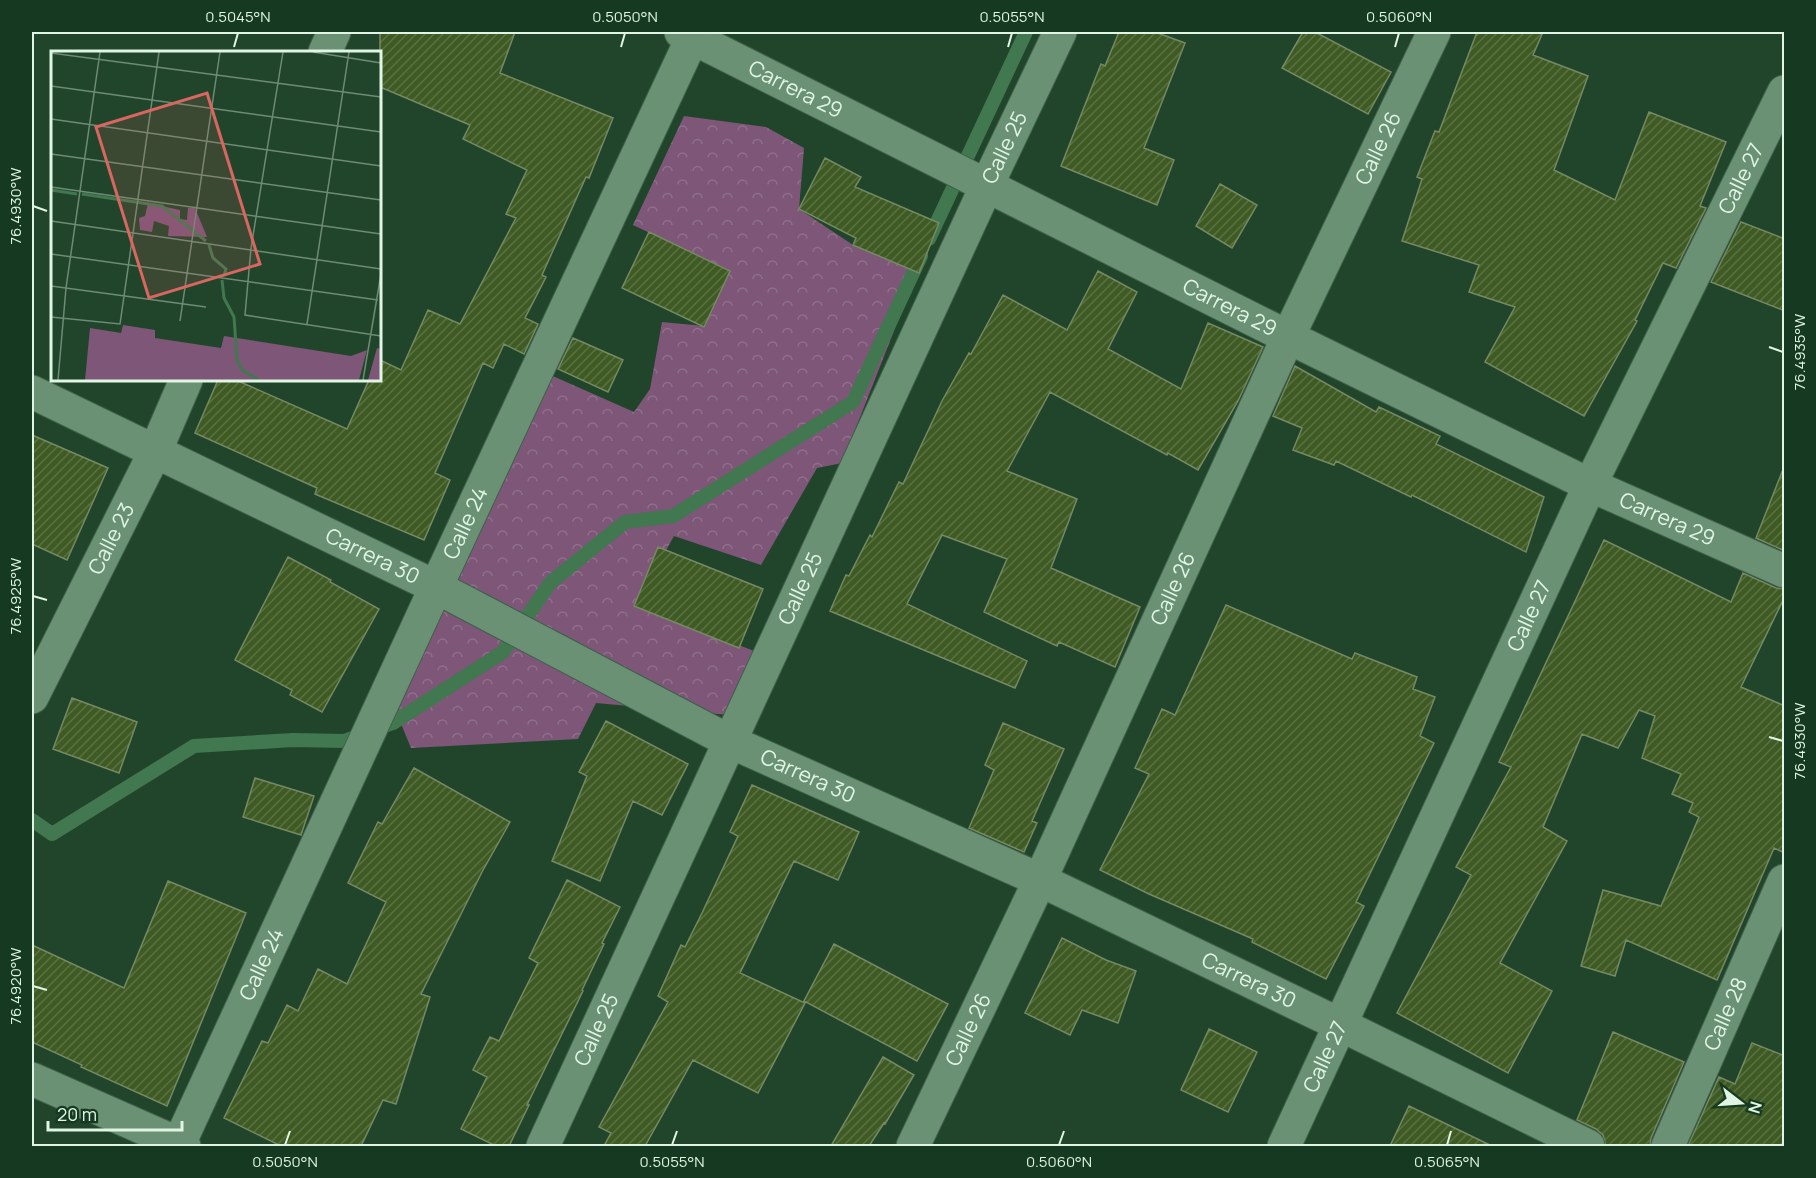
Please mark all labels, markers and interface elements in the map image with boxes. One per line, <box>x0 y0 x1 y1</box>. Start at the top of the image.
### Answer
text: 0.5045°N <box>205 6 271 27</box>
text: 0.5050°N <box>592 6 658 27</box>
text: 0.5055°N <box>979 6 1045 27</box>
text: 0.5060°N <box>1366 6 1432 27</box>
inset map <box>51 51 381 381</box>
street label: Carrera 29 <box>744 53 848 124</box>
street label: Calle 25 <box>975 106 1033 188</box>
street label: Calle 26 <box>1348 107 1407 189</box>
street label: Calle 27 <box>1711 138 1770 218</box>
text: 76.4930°W <box>5 168 26 244</box>
street label: Carrera 29 <box>1178 271 1282 342</box>
text: 76.4935°W <box>1789 314 1810 390</box>
street label: Calle 24 <box>436 482 494 564</box>
street label: Carrera 29 <box>1615 485 1720 552</box>
street label: Calle 23 <box>81 498 140 579</box>
street label: Carrera 30 <box>321 521 425 590</box>
street label: Calle 25 <box>771 547 828 629</box>
street label: Calle 26 <box>1143 547 1201 630</box>
text: 76.4925°W <box>5 558 26 634</box>
street label: Calle 27 <box>1500 575 1557 656</box>
text: 76.4930°W <box>1789 703 1810 779</box>
street label: Carrera 30 <box>756 742 860 809</box>
street label: Calle 24 <box>232 923 290 1005</box>
street label: Carrera 30 <box>1197 945 1301 1014</box>
text: 76.4920°W <box>5 947 26 1025</box>
street label: Calle 28 <box>1697 973 1753 1055</box>
street label: Calle 26 <box>938 988 997 1070</box>
street label: Calle 25 <box>567 989 625 1070</box>
street label: Calle 27 <box>1296 1016 1353 1097</box>
north arrow <box>1711 1073 1771 1133</box>
scale bar <box>48 1094 182 1132</box>
text: N <box>1743 1099 1768 1116</box>
text: 20 m <box>57 1102 97 1126</box>
text: 0.5050°N <box>252 1151 318 1172</box>
text: 0.5055°N <box>639 1151 705 1172</box>
text: 0.5060°N <box>1026 1151 1092 1172</box>
text: 0.5065°N <box>1414 1151 1480 1172</box>

